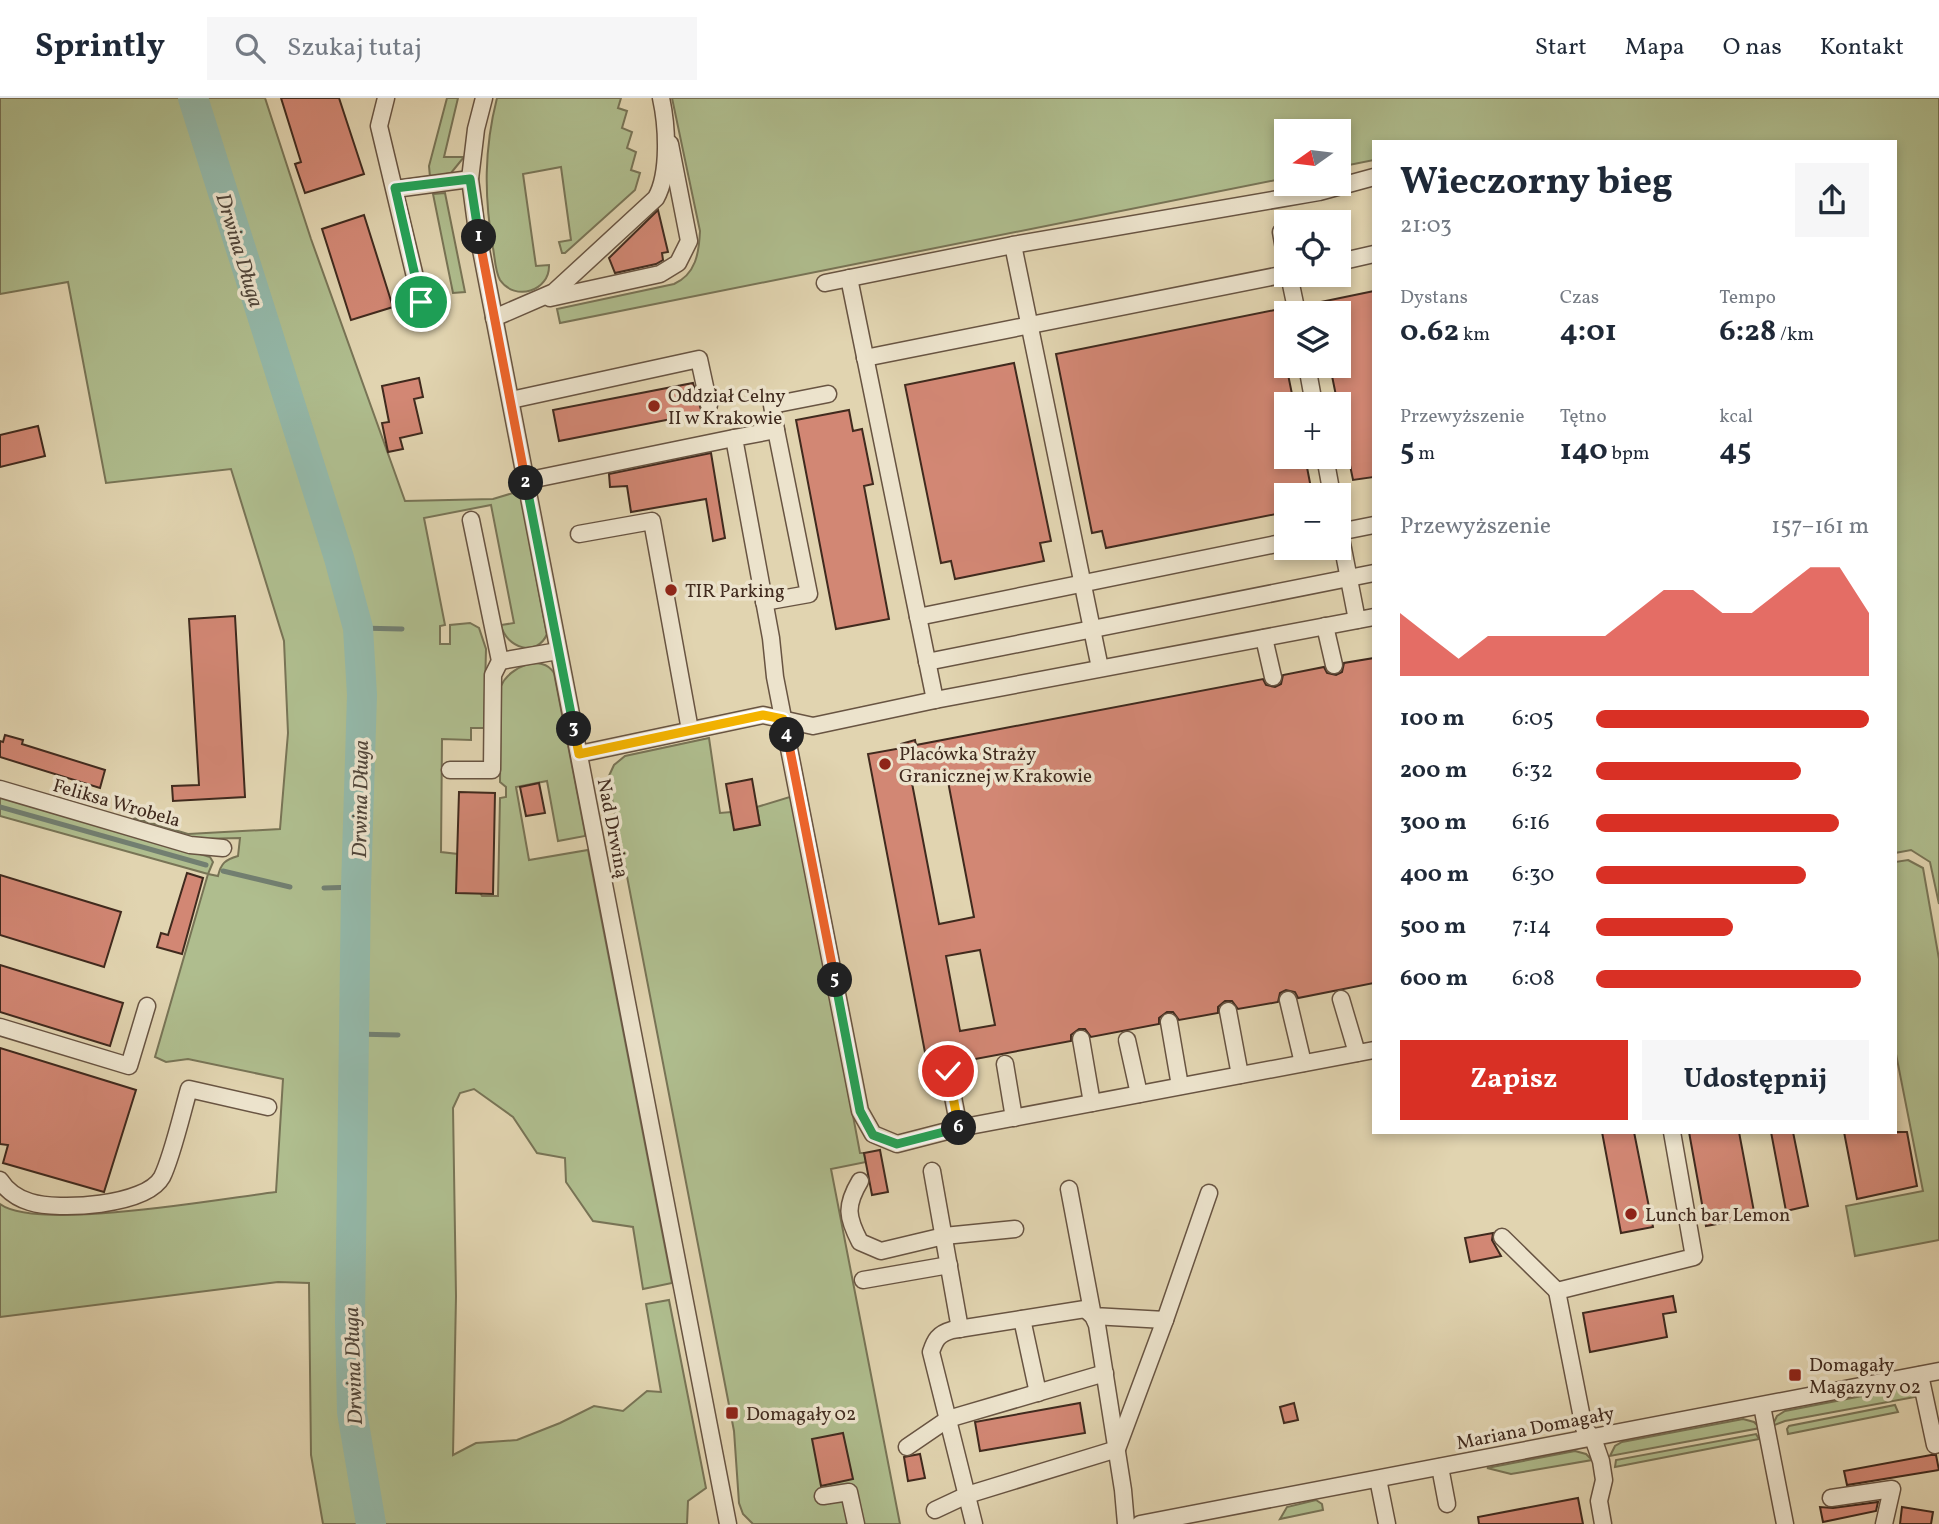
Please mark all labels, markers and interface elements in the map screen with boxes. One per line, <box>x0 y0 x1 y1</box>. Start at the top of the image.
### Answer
search box <box>207 17 697 80</box>
text: Sprintly <box>35 25 165 71</box>
icon: search <box>231 29 269 67</box>
text: Szukaj tutaj <box>287 30 422 66</box>
text: Start <box>1535 31 1587 65</box>
text: Mapa <box>1625 31 1685 65</box>
text: O nas <box>1723 31 1782 65</box>
text: Kontakt <box>1820 31 1904 65</box>
north arrow <box>1274 119 1351 196</box>
map controls <box>1274 119 1351 560</box>
text: Wieczorny bieg <box>1400 157 1673 210</box>
button: share <box>1795 163 1869 237</box>
water label: Drwina Długa <box>207 190 270 311</box>
button: locate <box>1274 210 1351 287</box>
text: 21:03 <box>1400 210 1452 242</box>
pin: 1 <box>462 220 496 254</box>
text: 1 <box>475 223 482 249</box>
pin <box>391 272 451 332</box>
icon: arrive <box>402 283 440 321</box>
text: Dystans <box>1400 285 1468 311</box>
text: Czas <box>1560 285 1599 311</box>
text: Tempo <box>1719 285 1776 311</box>
button: layers <box>1274 301 1351 378</box>
text: 0.62 <box>1400 311 1459 353</box>
text: 4:01 <box>1560 311 1617 353</box>
text: 6:28 <box>1719 311 1776 353</box>
text: km <box>1459 322 1490 348</box>
text: /km <box>1776 322 1814 348</box>
place label: Oddział Celny II w Krakowie <box>668 384 785 432</box>
button: + <box>1274 392 1351 469</box>
marker: Oddział Celny II w Krakowie <box>646 398 662 414</box>
text: Przewyższenie <box>1400 404 1525 430</box>
text: Tętno <box>1560 404 1607 430</box>
text: kcal <box>1719 404 1753 430</box>
text: 5 <box>1400 430 1414 472</box>
text: 140 <box>1560 430 1608 472</box>
text: 45 <box>1719 430 1752 472</box>
text: m <box>1414 441 1435 467</box>
text: bpm <box>1608 441 1650 467</box>
pin: 2 <box>508 466 544 500</box>
text: 2 <box>521 469 530 495</box>
button: − <box>1274 483 1351 560</box>
text: Przewyższenie <box>1400 511 1551 543</box>
text: 157–161 m <box>1771 511 1869 543</box>
place label: TIR Parking <box>685 579 785 605</box>
marker: TIR Parking <box>663 582 679 598</box>
text: 100 m <box>1400 703 1465 735</box>
text: 6:05 <box>1512 703 1554 735</box>
pin: 3 <box>556 712 592 746</box>
text: 3 <box>569 715 578 741</box>
pin: 4 <box>770 718 804 752</box>
text: 4 <box>781 721 792 747</box>
water label: Drwina Długa <box>346 740 377 858</box>
place label: Placówka Straży Granicznej w Krakowie <box>899 742 1092 790</box>
text: 200 m <box>1400 755 1467 787</box>
text: 6:32 <box>1512 755 1553 787</box>
marker: Placówka Straży Granicznej w Krakowie <box>877 756 893 772</box>
street label: Feliksa Wrobela <box>50 773 183 835</box>
street label: Nad Drwiną <box>590 776 634 881</box>
text: 300 m <box>1400 807 1467 839</box>
text: 6:16 <box>1512 807 1550 839</box>
text: 400 m <box>1400 859 1469 891</box>
text: 6:30 <box>1512 859 1554 891</box>
text: 500 m <box>1400 911 1466 943</box>
text: 7:14 <box>1512 911 1551 943</box>
pin: 5 <box>818 962 852 998</box>
text: 600 m <box>1400 963 1468 995</box>
text: 6:08 <box>1512 963 1555 995</box>
text: 5 <box>830 966 839 992</box>
button: Zapisz <box>1400 1040 1628 1120</box>
button: Udostępnij <box>1642 1040 1869 1120</box>
pin <box>918 1041 978 1101</box>
icon: check <box>929 1052 967 1090</box>
pin: 6 <box>942 1110 976 1146</box>
text: 6 <box>953 1114 964 1140</box>
place label: Lunch bar Lemon <box>1645 1203 1790 1229</box>
marker: Lunch bar Lemon <box>1623 1206 1639 1222</box>
water label: Drwina Długa <box>338 1306 371 1426</box>
place label: Domagały Magazyny 02 <box>1809 1353 1921 1401</box>
marker: Domagały Magazyny 02 <box>1787 1367 1803 1383</box>
street label: Mariana Domagały <box>1454 1401 1617 1457</box>
place label: Domagały 02 <box>746 1402 856 1428</box>
marker: Domagały 02 <box>724 1405 740 1421</box>

